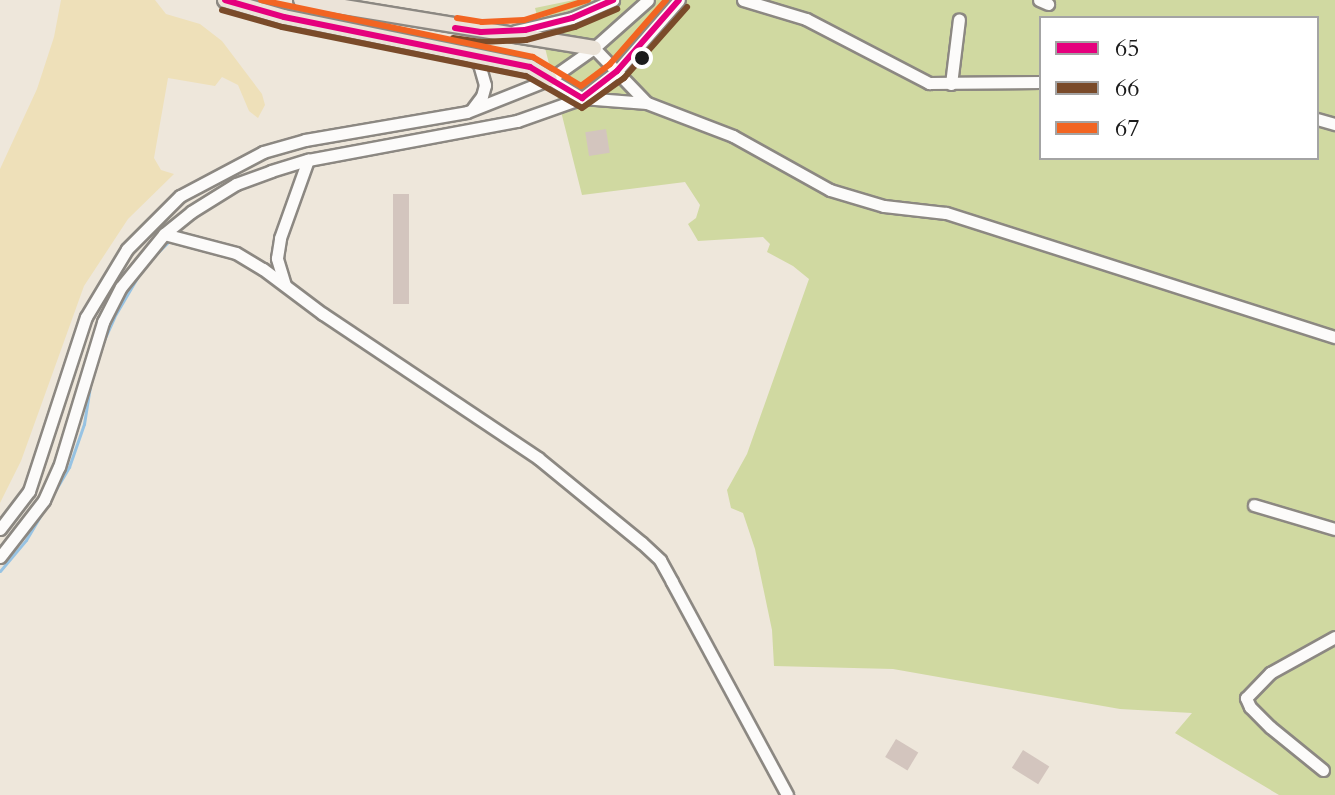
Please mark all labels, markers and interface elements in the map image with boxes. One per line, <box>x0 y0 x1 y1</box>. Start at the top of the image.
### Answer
legend <box>1039 16 1319 160</box>
text: 65 <box>1115 32 1140 65</box>
unlabelled marker <box>634 50 650 66</box>
text: 66 <box>1115 72 1140 105</box>
text: 67 <box>1115 112 1140 145</box>

